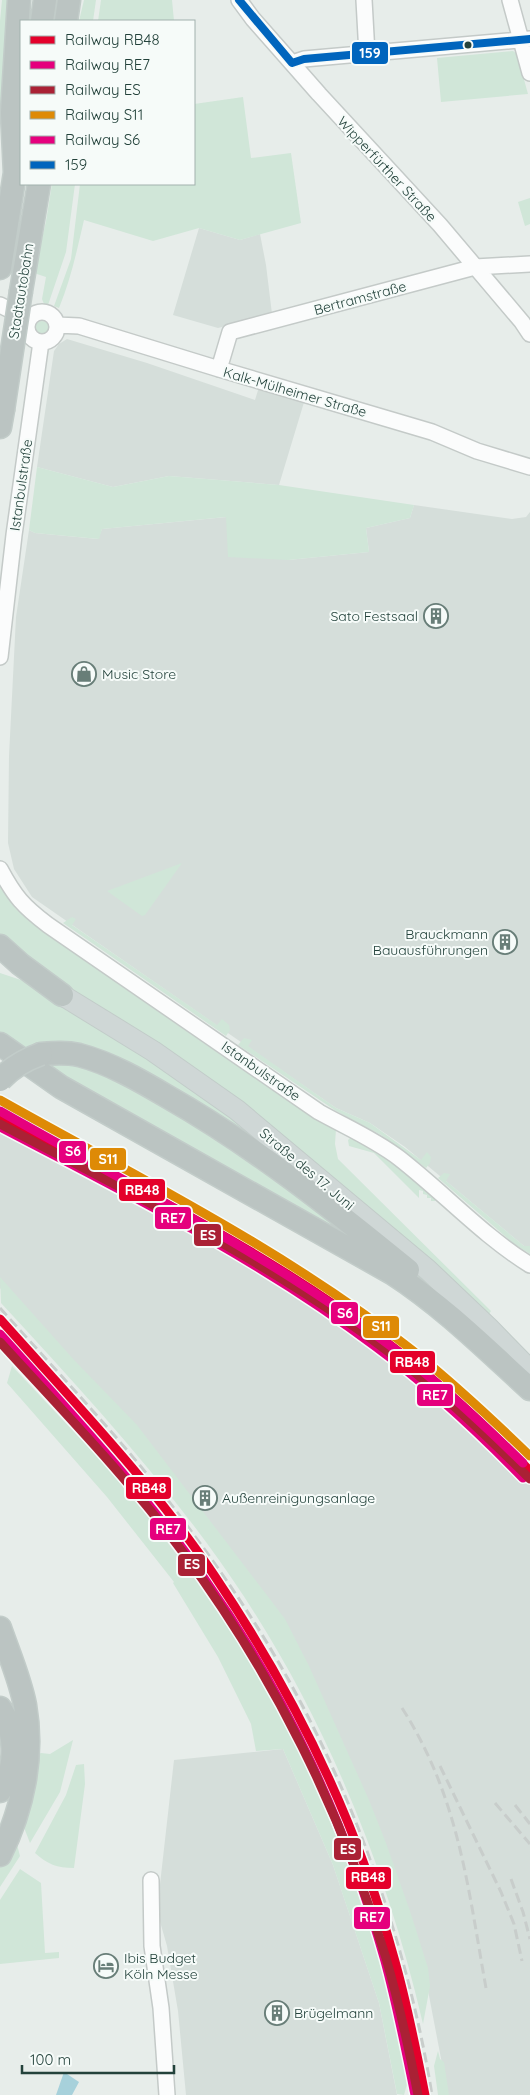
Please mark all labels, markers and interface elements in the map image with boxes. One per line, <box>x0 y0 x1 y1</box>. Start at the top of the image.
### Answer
legend <box>20 20 195 185</box>
text: Railway RB48 <box>65 30 160 49</box>
unlabelled marker <box>463 40 473 50</box>
line badge: 159 <box>351 41 389 65</box>
text: 159 <box>359 44 381 62</box>
text: Railway RE7 <box>65 55 150 74</box>
text: Railway ES <box>65 80 141 99</box>
text: Railway S11 <box>65 105 143 124</box>
street label: Wipperfürther Straße <box>333 113 441 226</box>
text: Railway S6 <box>65 130 140 149</box>
text: 159 <box>65 155 87 174</box>
street label: Stadtautobahn <box>5 242 37 340</box>
street label: Bertramstraße <box>312 277 408 319</box>
street label: Kalk-Mülheimer Straße <box>221 363 369 421</box>
street label: Istanbulstraße <box>6 438 36 532</box>
building icon: Sato Festsaal <box>423 603 449 629</box>
place label: Sato Festsaal <box>330 607 418 625</box>
shop icon: Music Store <box>71 661 97 687</box>
place label: Music Store <box>102 665 176 683</box>
place label: Brauckmann Bauausführungen <box>373 925 488 959</box>
building icon: Brauckmann Bauausführungen <box>492 929 518 955</box>
street label: Istanbulstraße <box>218 1037 304 1105</box>
street label: Straße des 17. Juni <box>256 1124 358 1214</box>
line badge: S6 <box>58 1140 87 1164</box>
text: S6 <box>65 1142 81 1160</box>
line badge: S11 <box>89 1147 127 1171</box>
text: S11 <box>98 1150 118 1168</box>
line badge: RB48 <box>118 1178 166 1202</box>
text: RB48 <box>125 1181 160 1199</box>
line badge: RE7 <box>154 1206 192 1230</box>
text: RE7 <box>160 1209 186 1227</box>
line badge: ES <box>193 1223 222 1247</box>
text: ES <box>200 1226 216 1244</box>
line badge: S6 <box>330 1301 359 1325</box>
text: S6 <box>337 1304 353 1322</box>
line badge: S11 <box>362 1315 400 1339</box>
text: S11 <box>371 1317 391 1335</box>
line badge: RB48 <box>389 1350 436 1374</box>
text: RB48 <box>395 1353 430 1371</box>
line badge: RE7 <box>416 1383 454 1407</box>
text: RE7 <box>422 1386 448 1404</box>
line badge: RB48 <box>125 1476 172 1500</box>
text: RB48 <box>132 1479 167 1497</box>
building icon: Außenreinigungsanlage <box>192 1485 218 1511</box>
place label: Außenreinigungsanlage <box>222 1489 375 1507</box>
line badge: RE7 <box>149 1517 187 1541</box>
text: RE7 <box>155 1520 181 1538</box>
line badge: ES <box>177 1553 206 1577</box>
text: ES <box>184 1555 200 1573</box>
line badge: ES <box>333 1837 362 1861</box>
text: ES <box>340 1840 356 1858</box>
line badge: RB48 <box>345 1866 392 1890</box>
text: RB48 <box>351 1868 386 1886</box>
line badge: RE7 <box>353 1906 391 1930</box>
text: RE7 <box>359 1908 385 1926</box>
place label: Ibis Budget Köln Messe <box>124 1949 198 1983</box>
hotel icon: Ibis Budget Köln Messe <box>93 1953 119 1979</box>
building icon: Brügelmann <box>264 2000 290 2026</box>
place label: Brügelmann <box>294 2004 373 2022</box>
scale bar <box>22 2042 175 2074</box>
text: 100 m <box>30 2050 71 2069</box>

